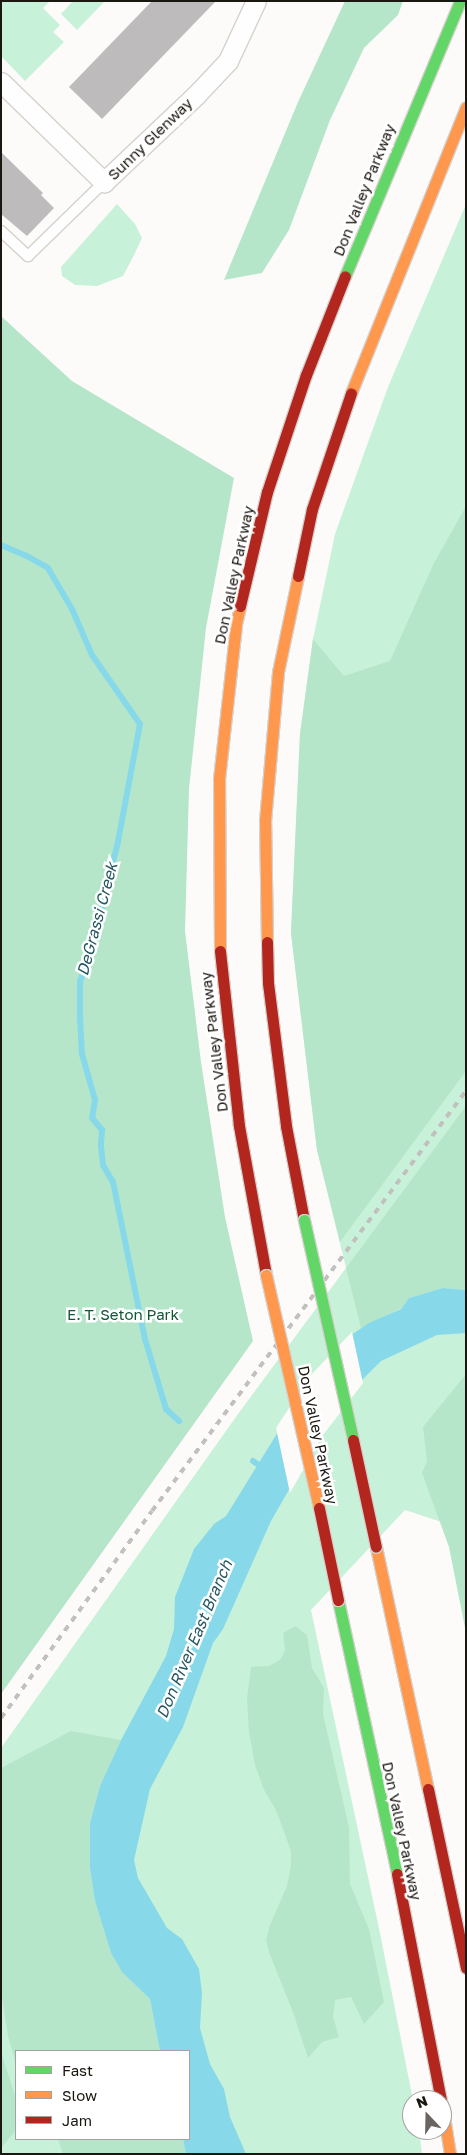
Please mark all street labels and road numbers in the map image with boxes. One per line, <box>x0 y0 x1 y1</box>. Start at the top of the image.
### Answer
street label: Sunny Glenway <box>104 94 196 184</box>
street label: Don Valley Parkway <box>329 121 399 259</box>
street label: Don Valley Parkway <box>211 504 257 646</box>
street label: Don Valley Parkway <box>196 971 232 1113</box>
street label: Don Valley Parkway <box>295 1364 341 1506</box>
street label: Don Valley Parkway <box>379 1760 425 1902</box>

